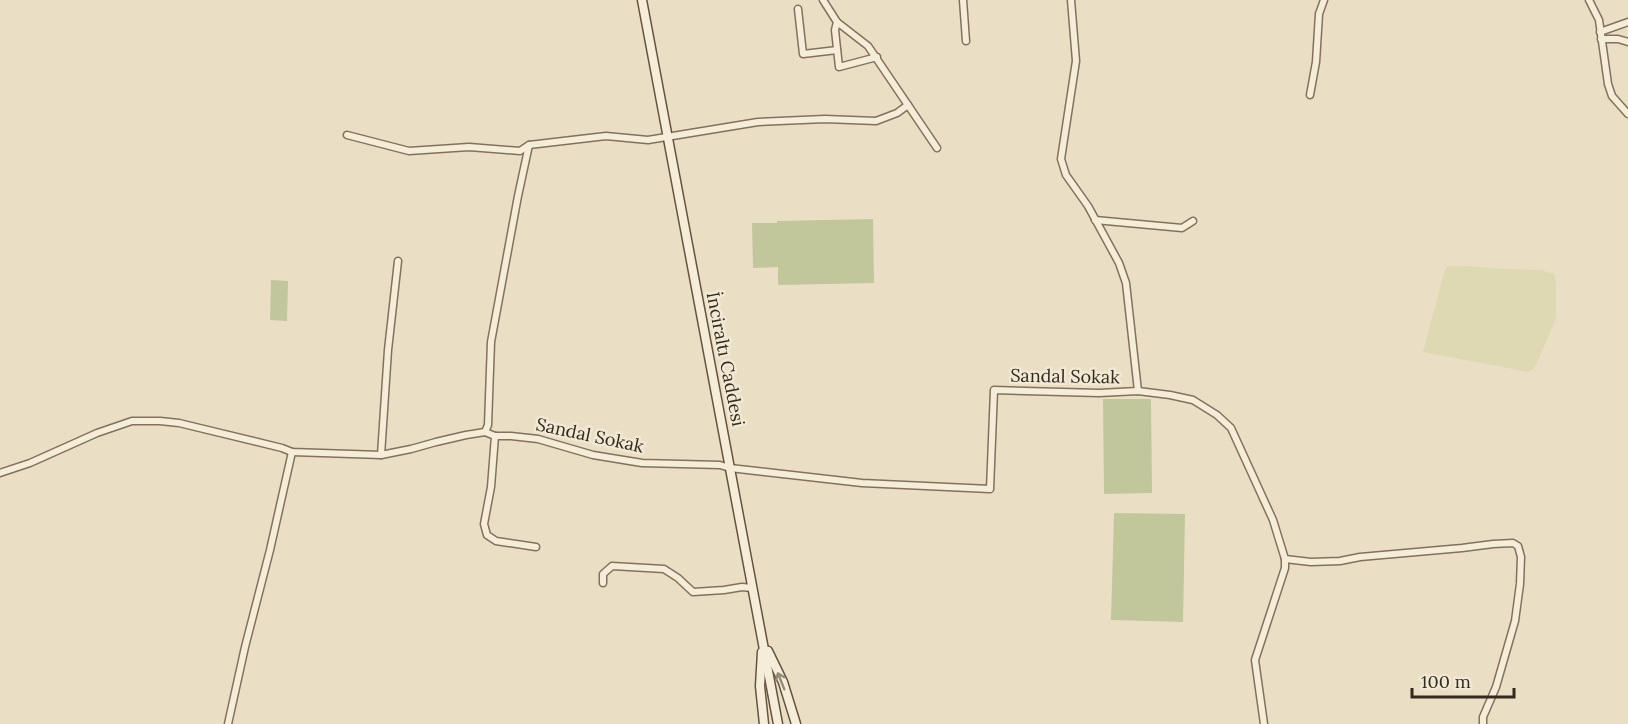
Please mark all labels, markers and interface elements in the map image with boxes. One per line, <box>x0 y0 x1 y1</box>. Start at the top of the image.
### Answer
street label: İnciraltı Caddesi <box>702 290 750 428</box>
street label: Sandal Sokak <box>1010 364 1120 388</box>
street label: Sandal Sokak <box>534 412 646 458</box>
scale bar <box>1412 661 1514 699</box>
text: 100 m <box>1421 670 1471 693</box>
one-way arrow <box>775 672 786 691</box>

